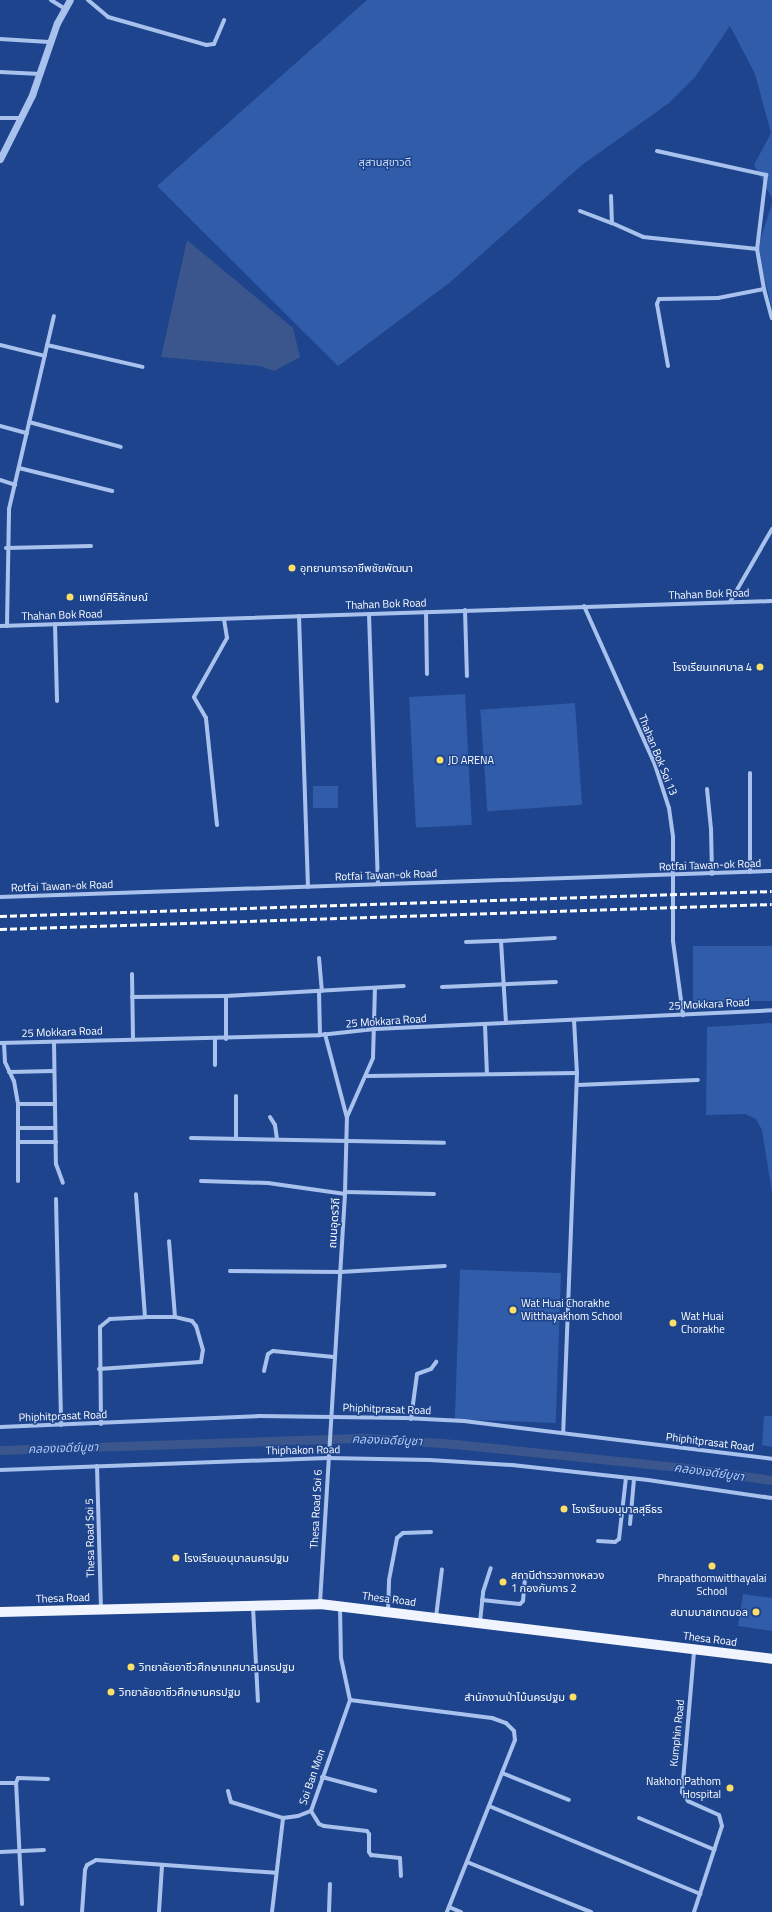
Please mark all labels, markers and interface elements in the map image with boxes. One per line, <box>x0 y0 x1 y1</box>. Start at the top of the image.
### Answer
park label: สุสานสุขาวดี <box>359 155 411 169</box>
place label: อุทยานการอาชีพชัยพัฒนา <box>300 561 413 575</box>
marker: อุทยานการอาชีพชัยพัฒนา <box>287 563 297 573</box>
street label: Thahan Bok Road <box>668 586 750 602</box>
place label: แพทย์ศิริลักษณ์ <box>79 590 148 604</box>
marker: แพทย์ศิริลักษณ์ <box>64 591 76 603</box>
street label: Thahan Bok Road <box>345 596 427 612</box>
street label: Thahan Bok Road <box>21 607 103 623</box>
place label: โรงเรียนเทศบาล 4 <box>673 660 752 674</box>
marker: โรงเรียนเทศบาล 4 <box>755 662 765 672</box>
street label: Thahan Bok Soi 13 <box>636 713 680 797</box>
place label: JD ARENA <box>448 753 494 767</box>
marker: JD ARENA <box>435 755 445 765</box>
street label: Rotfai Tawan-ok Road <box>659 857 761 873</box>
street label: Rotfai Tawan-ok Road <box>335 867 437 883</box>
street label: Rotfai Tawan-ok Road <box>11 878 113 894</box>
street label: 25 Mokkara Road <box>668 995 750 1013</box>
street label: 25 Mokkara Road <box>345 1012 427 1030</box>
street label: 25 Mokkara Road <box>21 1024 103 1040</box>
street label: ถนนอุดรวิถี <box>326 1197 342 1249</box>
place label: Wat Huai Chorakhe Witthayakhom School <box>521 1297 622 1323</box>
marker: Wat Huai Chorakhe Witthayakhom School <box>508 1305 518 1315</box>
place label: Wat Huai Chorakhe <box>681 1310 725 1336</box>
marker: Wat Huai Chorakhe <box>668 1318 678 1328</box>
street label: Phiphitprasat Road <box>342 1401 432 1417</box>
street label: Phiphitprasat Road <box>18 1408 108 1424</box>
street label: Phiphitprasat Road <box>665 1430 755 1454</box>
water label: คลองเจดีย์บูชา <box>352 1432 422 1448</box>
water label: คลองเจดีย์บูชา <box>28 1440 98 1456</box>
street label: Thiphakon Road <box>266 1443 340 1457</box>
water label: คลองเจดีย์บูชา <box>673 1460 745 1484</box>
street label: Thesa Road Soi 6 <box>307 1469 325 1549</box>
street label: Thesa Road Soi 5 <box>83 1498 97 1578</box>
place label: โรงเรียนอนุบาลสุธีธร <box>572 1502 662 1516</box>
marker: โรงเรียนอนุบาลสุธีธร <box>559 1504 569 1514</box>
place label: โรงเรียนอนุบาลนครปฐม <box>184 1551 289 1565</box>
marker: โรงเรียนอนุบาลนครปฐม <box>171 1553 181 1563</box>
marker: Phrapathomwitthayalai School <box>707 1561 717 1571</box>
place label: สถานีตำรวจทางหลวง 1 กองกับการ 2 <box>511 1569 604 1595</box>
place label: Phrapathomwitthayalai School <box>658 1572 766 1598</box>
marker: สถานีตำรวจทางหลวง 1 กองกับการ 2 <box>498 1577 508 1587</box>
street label: Thesa Road <box>361 1589 417 1609</box>
street label: Thesa Road <box>36 1590 90 1606</box>
place label: สนามบาสเกตบอล <box>670 1605 748 1619</box>
marker: สนามบาสเกตบอล <box>751 1607 761 1617</box>
street label: Thesa Road <box>682 1629 738 1649</box>
place label: วิทยาลัยอาชีวศึกษาเทศบาลนครปฐม <box>139 1660 295 1674</box>
marker: วิทยาลัยอาชีวศึกษาเทศบาลนครปฐม <box>126 1662 136 1672</box>
place label: วิทยาลัยอาชีวศึกษานครปฐม <box>119 1685 240 1699</box>
marker: วิทยาลัยอาชีวศึกษานครปฐม <box>106 1687 116 1697</box>
place label: สำนักงานป่าไม้นครปฐม <box>464 1690 565 1704</box>
marker: สำนักงานป่าไม้นครปฐม <box>568 1692 578 1702</box>
street label: Kumphin Road <box>667 1699 687 1767</box>
street label: Soi Ban Mon <box>296 1747 328 1807</box>
place label: Nakhon Pathom Hospital <box>646 1775 721 1801</box>
marker: Nakhon Pathom Hospital <box>724 1782 736 1794</box>

